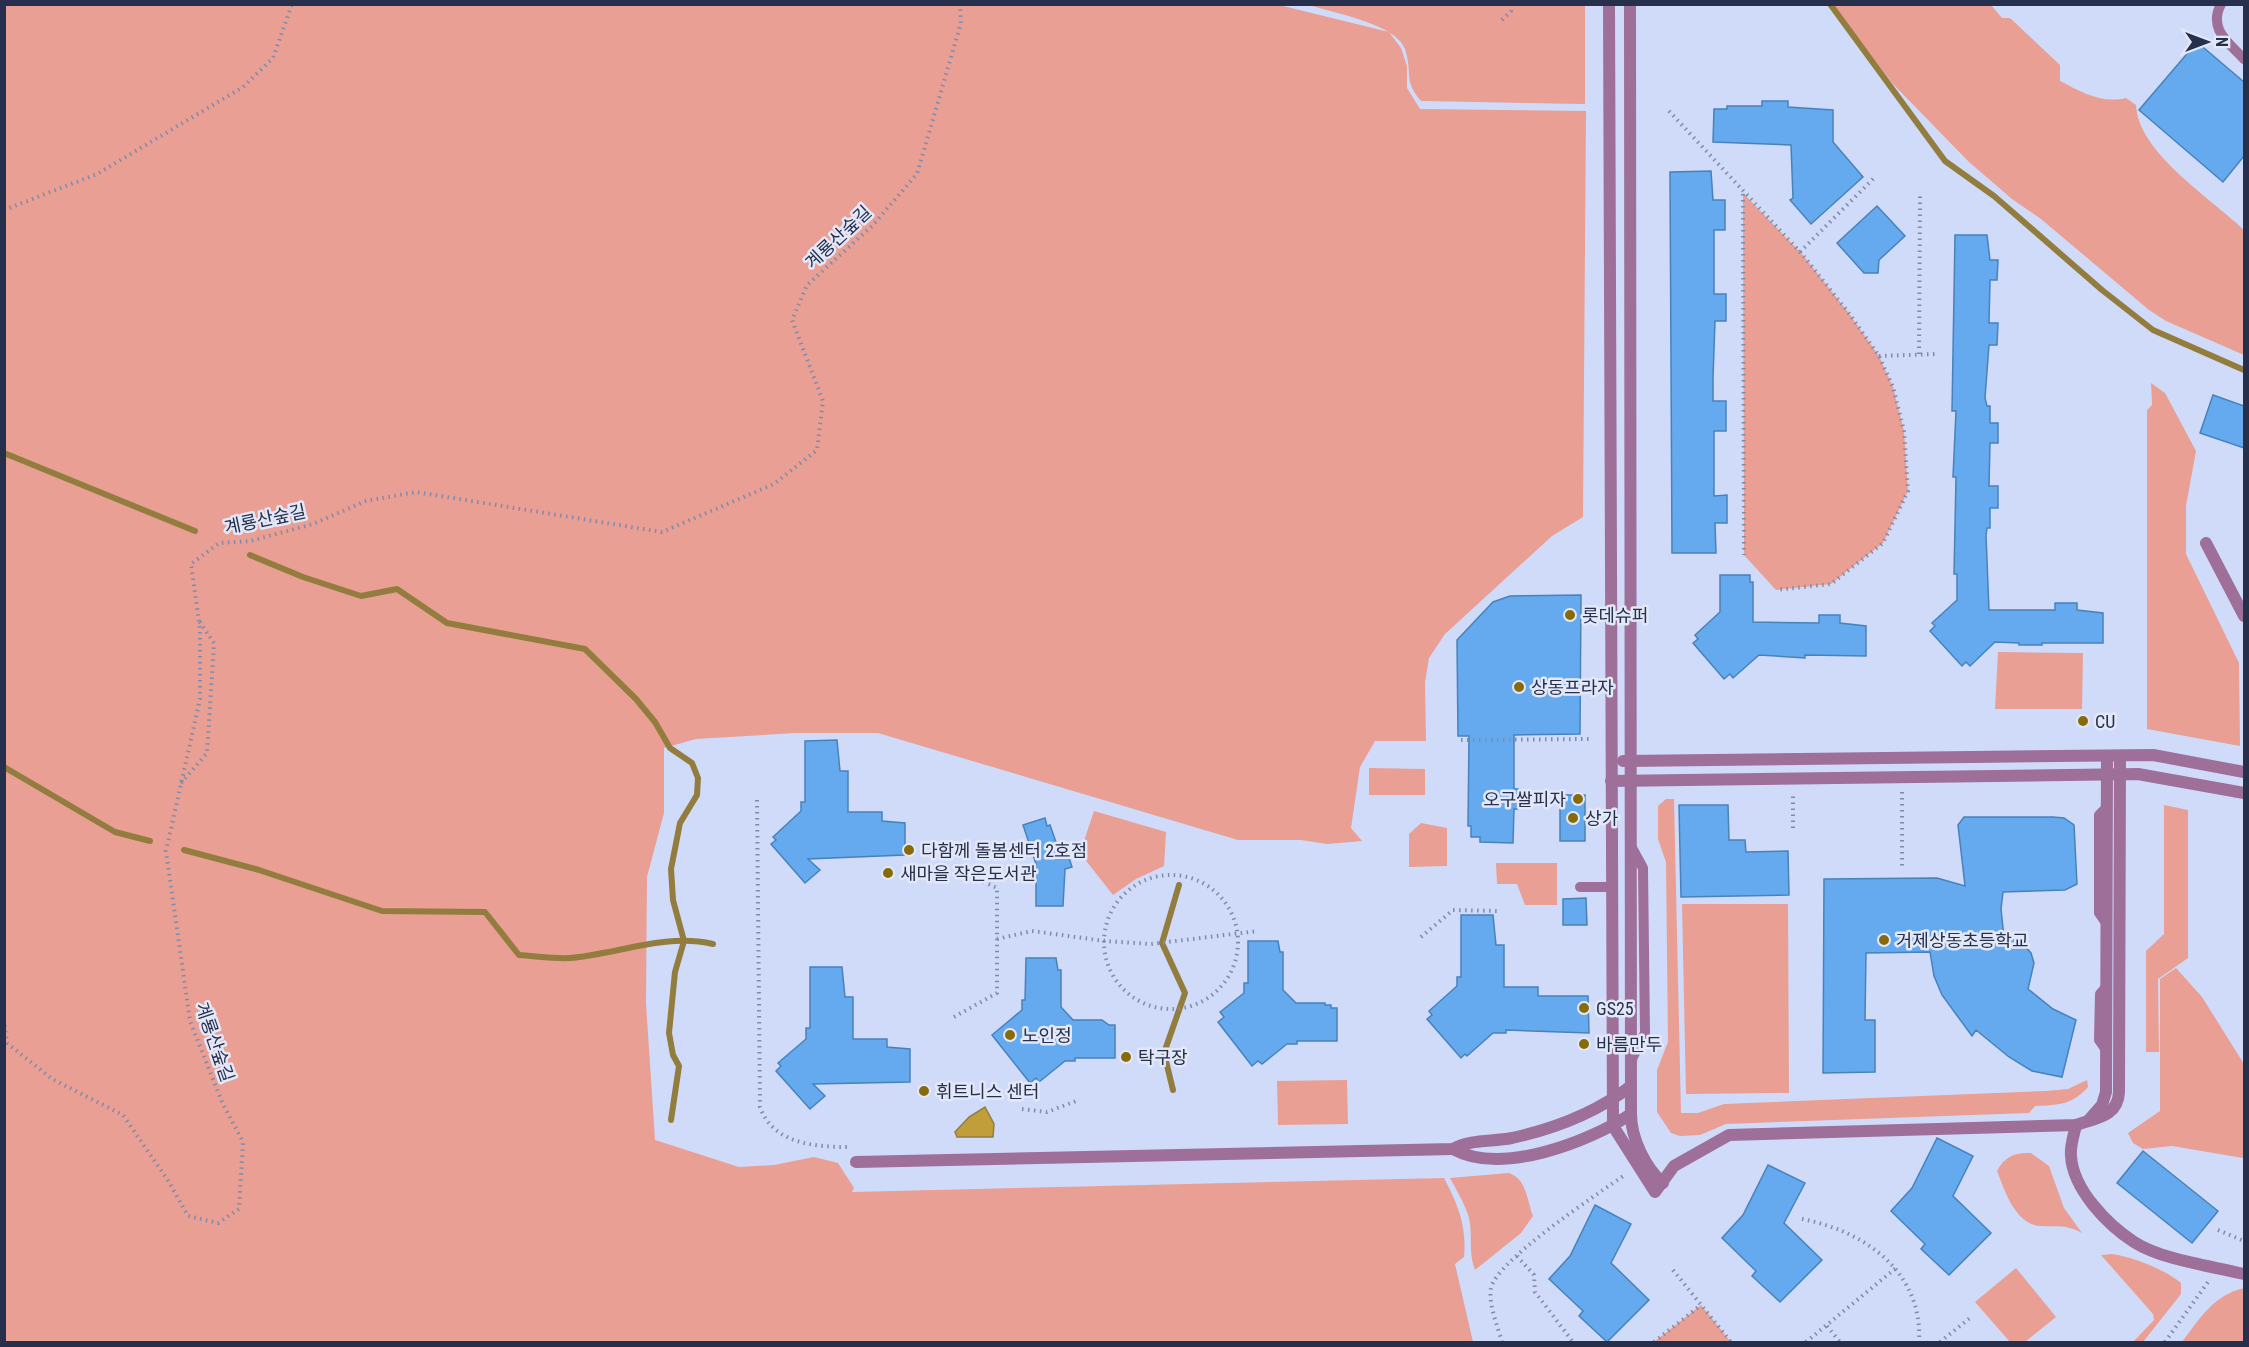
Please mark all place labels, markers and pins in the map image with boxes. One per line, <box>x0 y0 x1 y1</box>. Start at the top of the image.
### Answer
place label: 롯데슈퍼 <box>1582 605 1648 626</box>
marker: 롯데슈퍼 <box>1563 608 1577 622</box>
place label: 상동프라자 <box>1531 677 1614 698</box>
marker: 상동프라자 <box>1512 680 1526 694</box>
place label: CU <box>2095 711 2115 732</box>
marker: CU <box>2076 714 2090 728</box>
place label: 오구쌀피자 <box>1483 789 1566 810</box>
marker: 오구쌀피자 <box>1571 792 1585 806</box>
place label: 상가 <box>1585 808 1619 829</box>
marker: 상가 <box>1566 811 1580 825</box>
place label: 다함께 돌봄센터 2호점 <box>921 840 1087 861</box>
marker: 다함께 돌봄센터 2호점 <box>902 843 916 857</box>
place label: 새마을 작은도서관 <box>900 863 1037 884</box>
marker: 새마을 작은도서관 <box>881 866 895 880</box>
place label: 거제상동초등학교 <box>1896 930 2028 951</box>
marker: 거제상동초등학교 <box>1877 933 1891 947</box>
place label: GS25 <box>1596 998 1634 1019</box>
marker: GS25 <box>1577 1001 1591 1015</box>
place label: 노인정 <box>1022 1025 1072 1046</box>
marker: 노인정 <box>1003 1028 1017 1042</box>
place label: 바름만두 <box>1596 1034 1662 1055</box>
marker: 바름만두 <box>1577 1037 1591 1051</box>
place label: 탁구장 <box>1138 1047 1188 1068</box>
marker: 탁구장 <box>1119 1050 1133 1064</box>
place label: 휘트니스 센터 <box>936 1081 1040 1102</box>
marker: 휘트니스 센터 <box>917 1084 931 1098</box>

